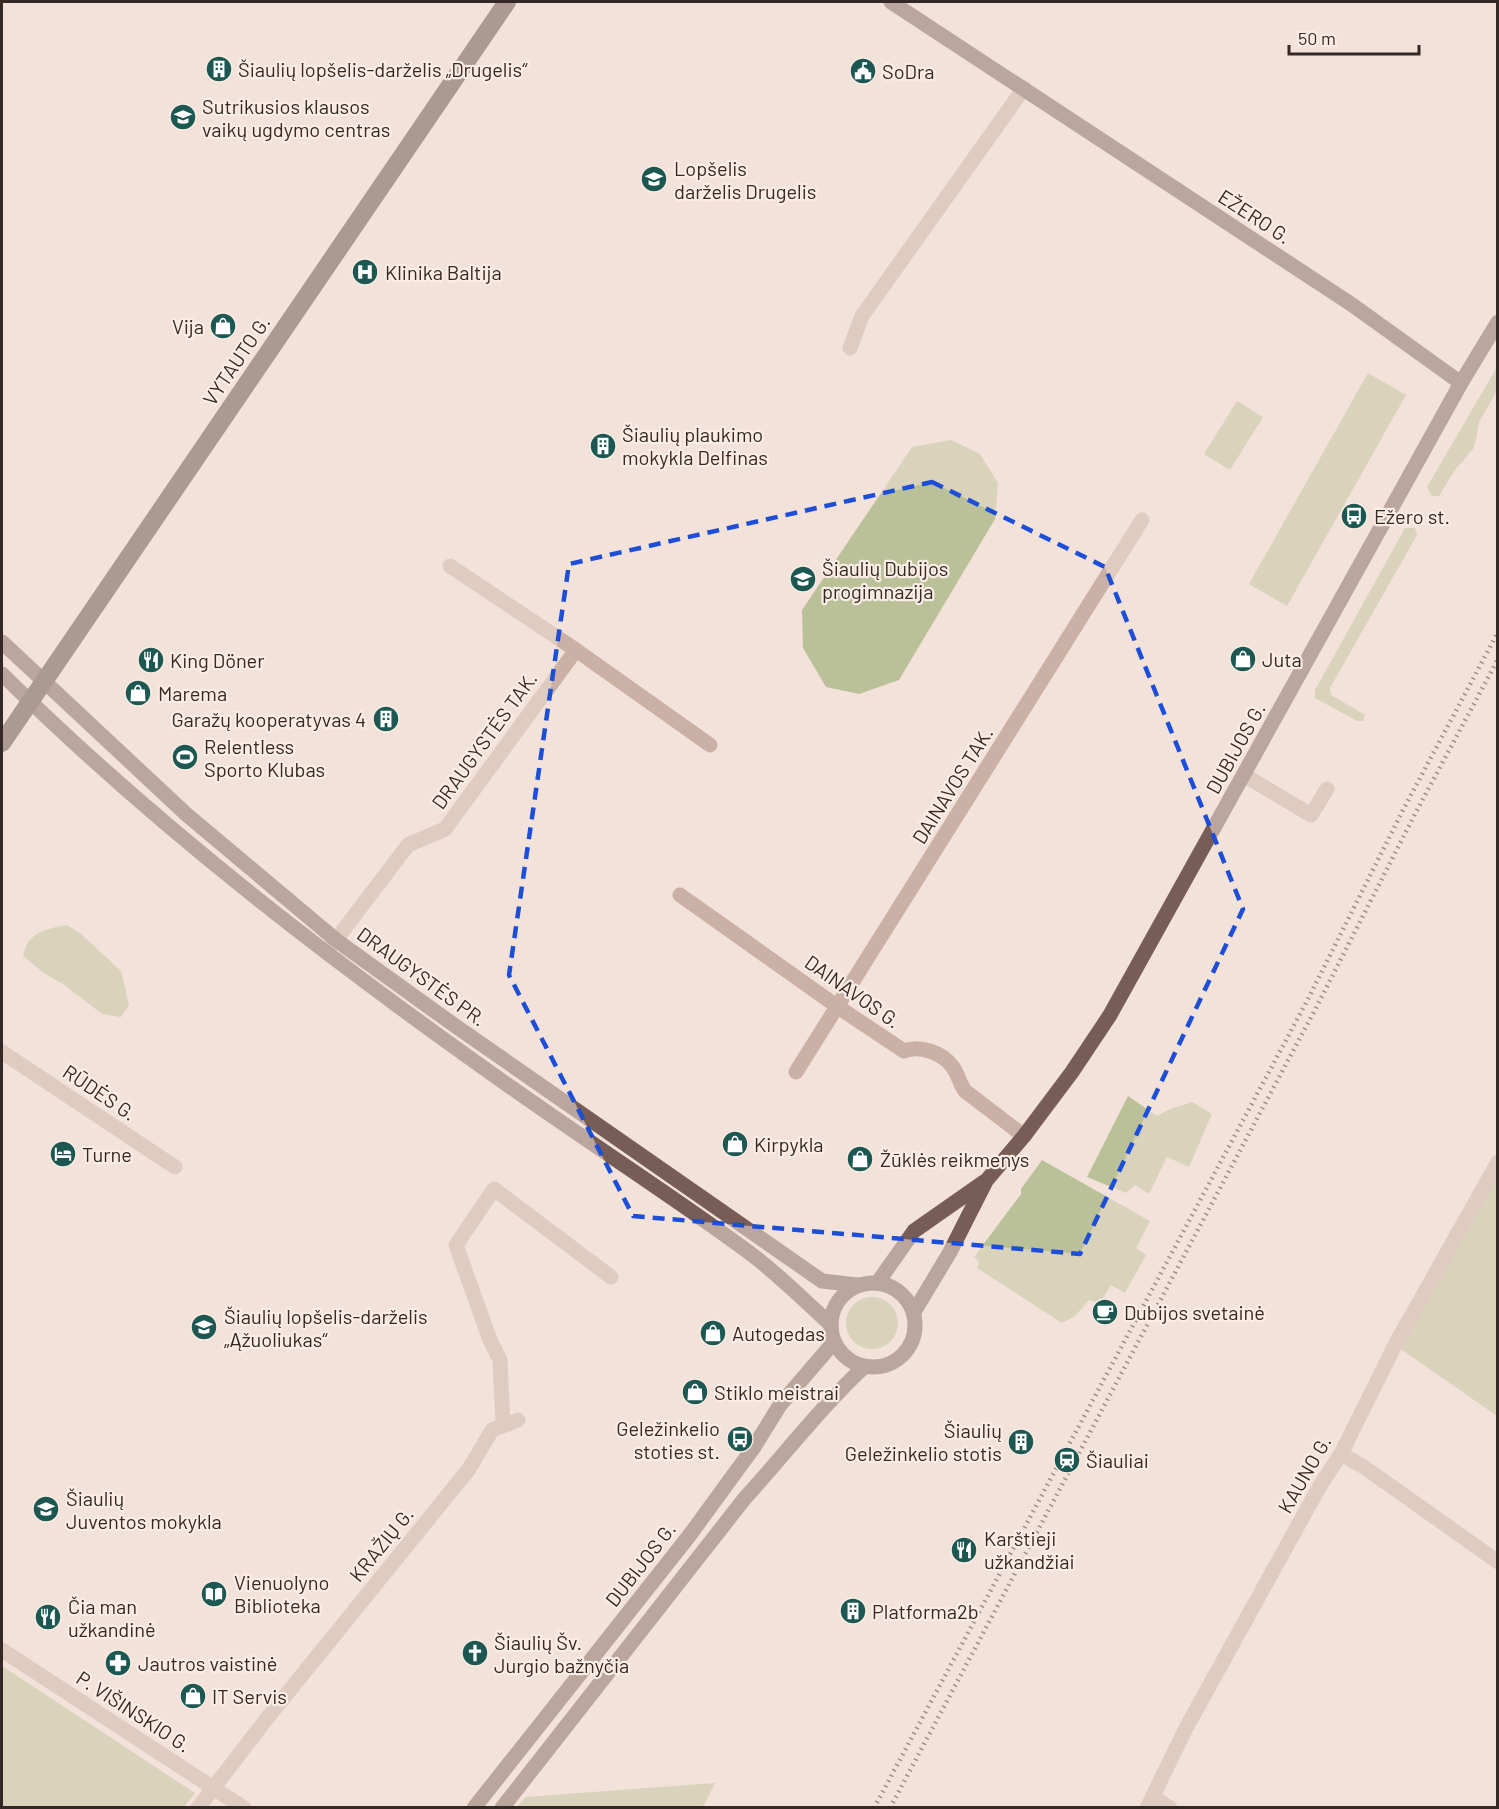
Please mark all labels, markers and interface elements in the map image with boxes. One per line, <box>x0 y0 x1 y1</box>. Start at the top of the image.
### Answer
scale bar <box>1289 18 1420 56</box>
text: 50 m <box>1298 27 1336 49</box>
building icon: Šiaulių lopšelis-darželis „Drugelis“ <box>204 54 234 84</box>
public building icon: SoDra <box>848 56 878 86</box>
place label: Šiaulių lopšelis-darželis „Drugelis“ <box>238 57 528 81</box>
place label: SoDra <box>882 59 934 83</box>
place label: Sutrikusios klausos vaikų ugdymo centras <box>202 94 390 141</box>
school or university icon: Sutrikusios klausos vaikų ugdymo centras <box>168 102 198 132</box>
place label: Lopšelis darželis Drugelis <box>674 156 816 203</box>
school or university icon: Lopšelis darželis Drugelis <box>639 164 669 194</box>
street label: EŽERO G. <box>1214 184 1296 248</box>
hospital icon: Klinika Baltija <box>350 257 380 287</box>
place label: Klinika Baltija <box>385 260 502 284</box>
street label: VYTAUTO G. <box>197 311 275 409</box>
shop icon: Vija <box>208 311 238 341</box>
place label: Vija <box>172 314 204 338</box>
place label: Šiaulių plaukimo mokykla Delfinas <box>622 422 768 469</box>
building icon: Šiaulių plaukimo mokykla Delfinas <box>588 431 618 461</box>
bus stop icon: Ežero st. <box>1339 501 1369 531</box>
place label: Ežero st. <box>1374 504 1450 528</box>
place label: Šiaulių Dubijos progimnazija <box>822 556 948 603</box>
school or university icon: Šiaulių Dubijos progimnazija <box>788 564 818 594</box>
shop icon: Juta <box>1228 644 1258 674</box>
restaurant icon: King Döner <box>136 645 166 675</box>
place label: Juta <box>1262 647 1302 671</box>
place label: King Döner <box>170 648 264 672</box>
street label: DRAUGYSTĖS TAK. <box>426 667 542 813</box>
shop icon: Marema <box>123 678 153 708</box>
place label: Marema <box>158 681 227 705</box>
street label: DUBIJOS G. <box>1200 698 1270 798</box>
building icon: Garažų kooperatyvas 4 <box>371 704 401 734</box>
place label: Garažų kooperatyvas 4 <box>172 707 366 731</box>
street label: DAINAVOS TAK. <box>906 722 998 848</box>
place label: Relentless Sporto Klubas <box>204 734 325 781</box>
sports icon: Relentless Sporto Klubas <box>170 742 200 772</box>
street label: DRAUGYSTĖS PR. <box>353 921 491 1031</box>
street label: DAINAVOS G. <box>801 949 905 1033</box>
street label: RŪDĖS G. <box>59 1059 141 1125</box>
shop icon: Kirpykla <box>720 1129 750 1159</box>
place label: Kirpykla <box>754 1132 824 1156</box>
hotel icon: Turne <box>48 1139 78 1169</box>
place label: Turne <box>82 1142 132 1166</box>
shop icon: Žūklės reikmenys <box>845 1144 875 1174</box>
place label: Žūklės reikmenys <box>880 1147 1029 1171</box>
cafe icon: Dubijos svetainė <box>1090 1297 1120 1327</box>
place label: Dubijos svetainė <box>1124 1300 1265 1324</box>
place label: Šiaulių lopšelis-darželis „Ąžuoliukas“ <box>224 1304 428 1351</box>
school or university icon: Šiaulių lopšelis-darželis „Ąžuoliukas“ <box>189 1312 219 1342</box>
shop icon: Autogedas <box>698 1318 728 1348</box>
place label: Autogedas <box>732 1321 825 1345</box>
shop icon: Stiklo meistrai <box>680 1377 710 1407</box>
place label: Stiklo meistrai <box>714 1380 839 1404</box>
place label: Geležinkelio stoties st. <box>616 1416 720 1463</box>
place label: Šiaulių Geležinkelio stotis <box>845 1418 1002 1465</box>
bus stop icon: Geležinkelio stoties st. <box>725 1424 755 1454</box>
building icon: Šiaulių Geležinkelio stotis <box>1006 1427 1036 1457</box>
street label: KAUNO G. <box>1272 1431 1336 1517</box>
station icon: Šiauliai <box>1052 1445 1082 1475</box>
place label: Šiauliai <box>1086 1448 1149 1472</box>
place label: Šiaulių Juventos mokykla <box>66 1486 222 1533</box>
school or university icon: Šiaulių Juventos mokykla <box>31 1494 61 1524</box>
street label: KRAŽIŲ G. <box>344 1502 418 1586</box>
street label: DUBIJOS G. <box>600 1517 680 1611</box>
place label: Karštieji užkandžiai <box>984 1526 1075 1573</box>
restaurant icon: Karštieji užkandžiai <box>949 1535 979 1565</box>
place label: Vienuolyno Biblioteka <box>234 1570 329 1617</box>
library icon: Vienuolyno Biblioteka <box>199 1579 229 1609</box>
place label: Čia man užkandinė <box>68 1594 156 1641</box>
building icon: Platforma2b <box>838 1596 868 1626</box>
place label: Platforma2b <box>872 1599 979 1623</box>
restaurant icon: Čia man užkandinė <box>33 1602 63 1632</box>
place label: Šiaulių Šv. Jurgio bažnyčia <box>494 1630 629 1677</box>
church icon: Šiaulių Šv. Jurgio bažnyčia <box>460 1638 490 1668</box>
pharmacy icon: Jautros vaistinė <box>103 1648 133 1678</box>
place label: Jautros vaistinė <box>138 1651 277 1675</box>
street label: P. VIŠINSKIO G. <box>72 1665 196 1757</box>
shop icon: IT Servis <box>178 1681 208 1711</box>
place label: IT Servis <box>212 1684 287 1708</box>

